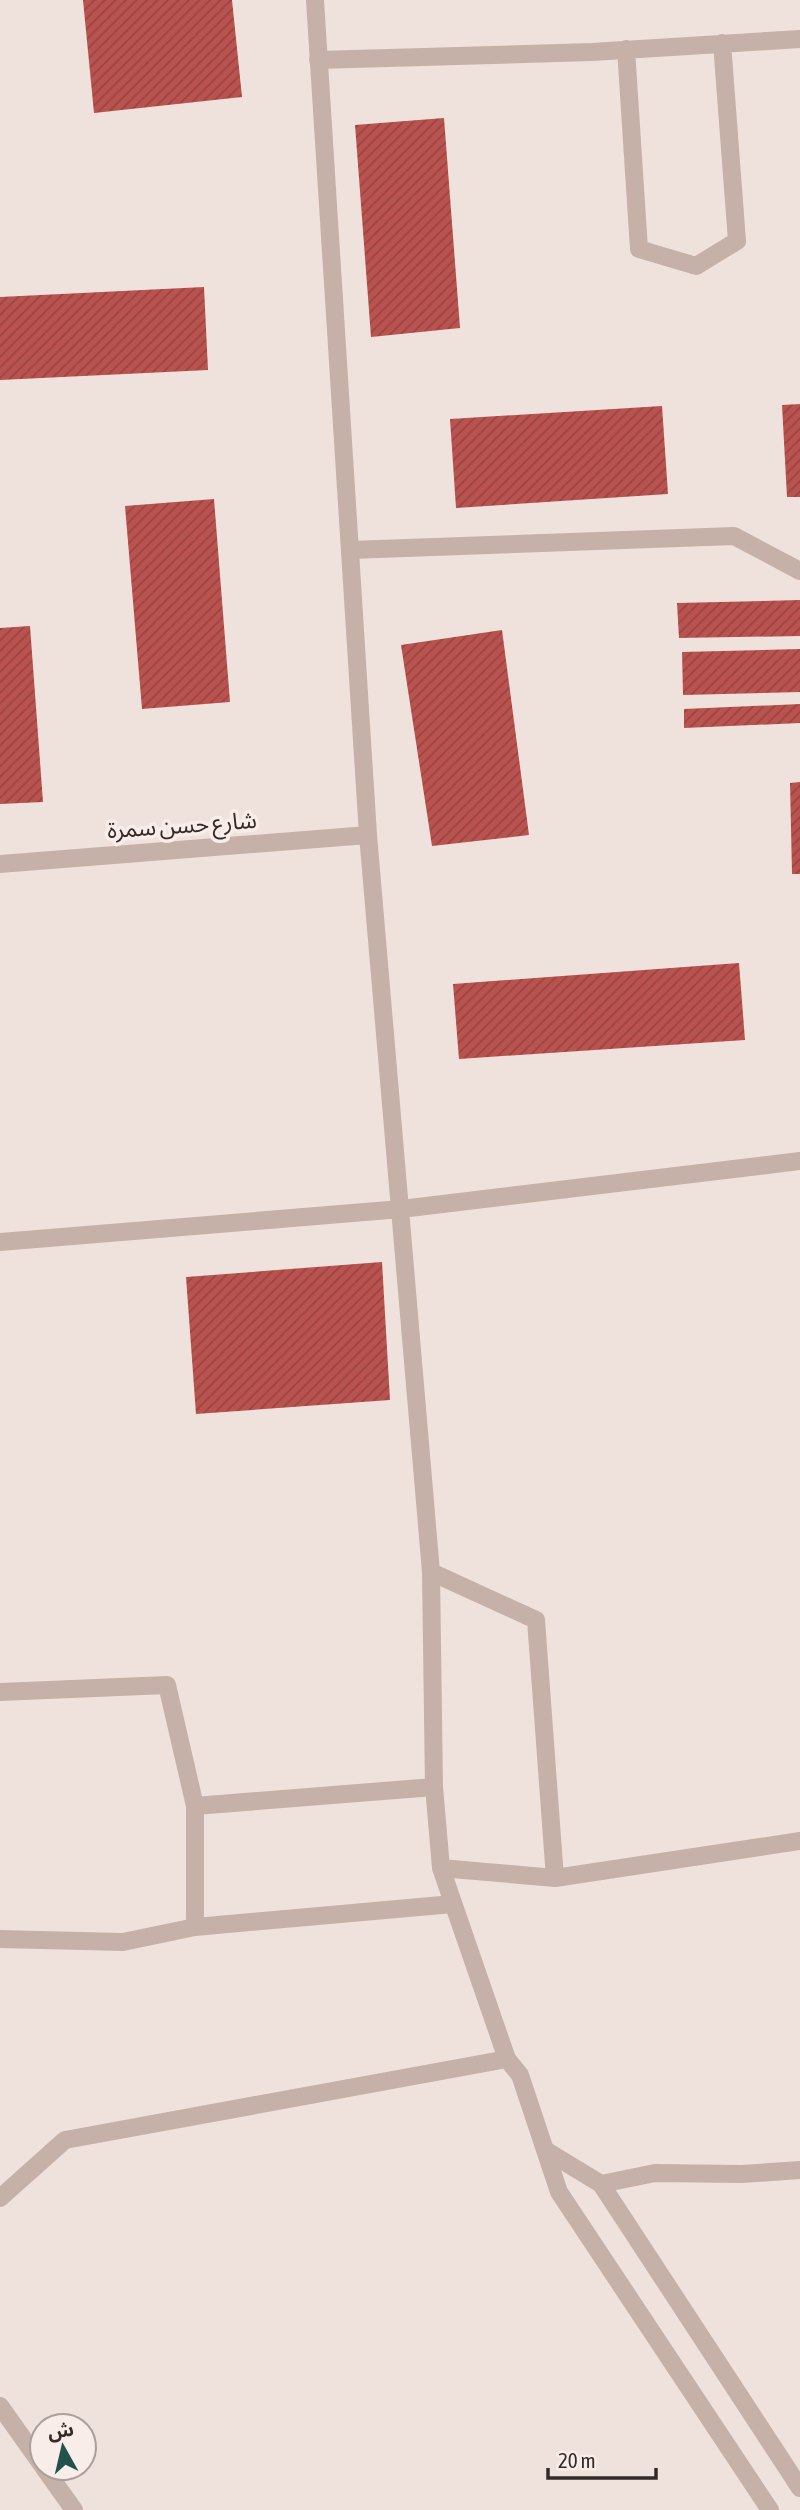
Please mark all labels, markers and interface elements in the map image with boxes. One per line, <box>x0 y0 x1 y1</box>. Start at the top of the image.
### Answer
street label: شارع حسن سمرة <box>106 807 258 847</box>
north arrow <box>28 2412 98 2482</box>
text: ش <box>46 2417 75 2443</box>
scale bar <box>548 2436 656 2480</box>
text: 20 m <box>558 2448 596 2472</box>

